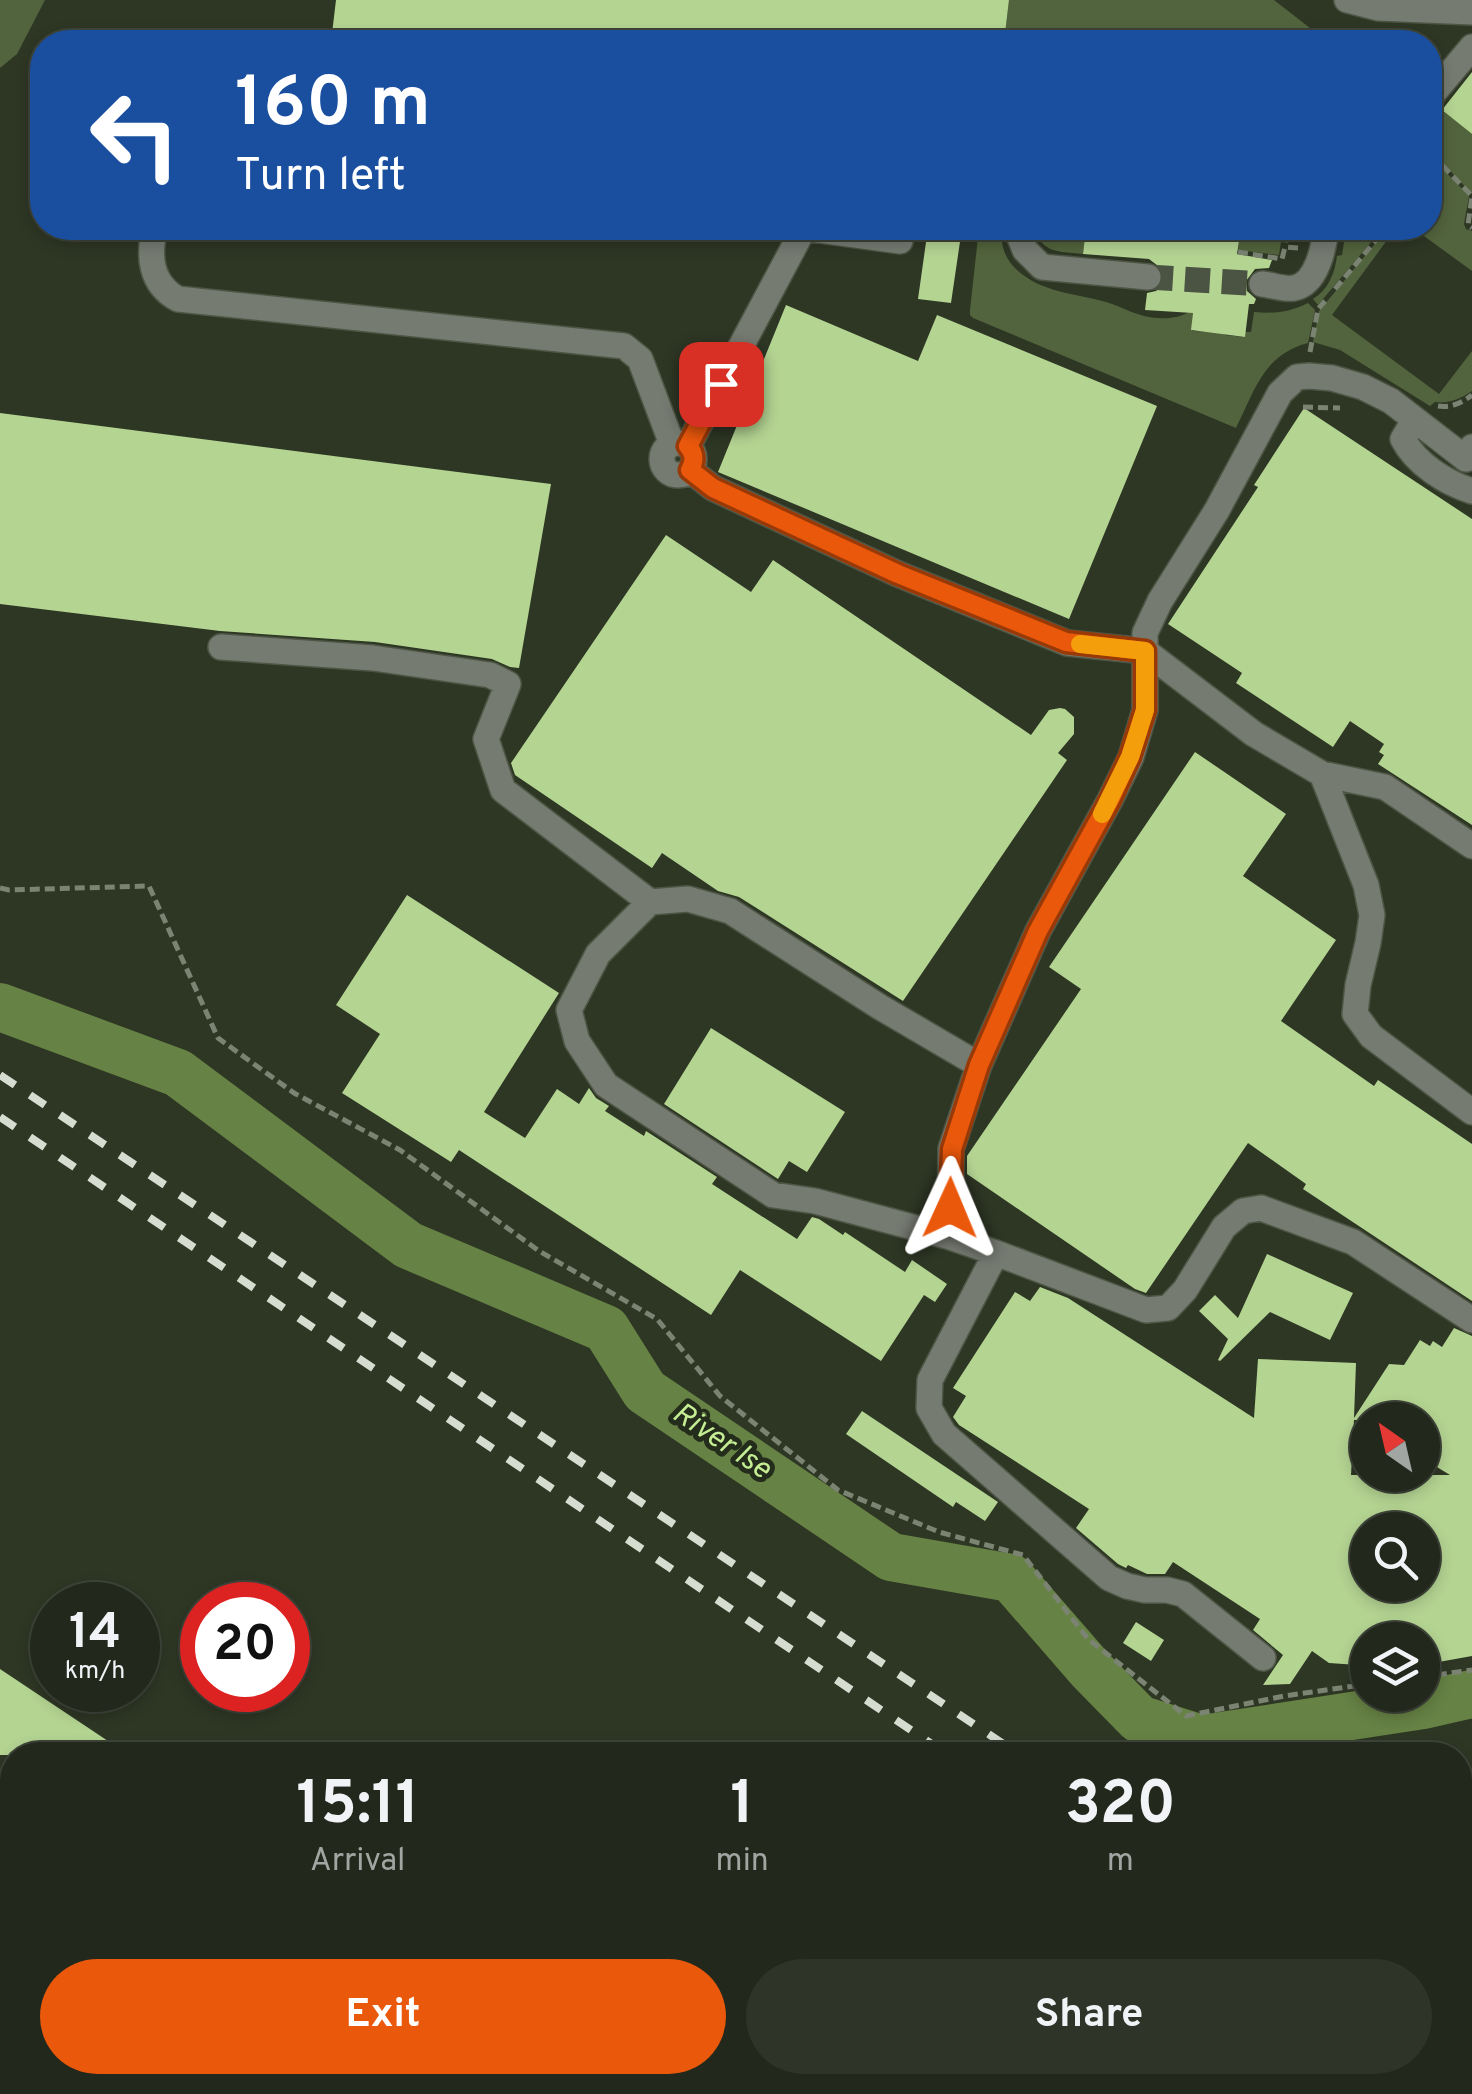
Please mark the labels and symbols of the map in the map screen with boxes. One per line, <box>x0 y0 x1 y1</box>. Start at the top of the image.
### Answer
pin <box>679 342 764 427</box>
position arrow <box>898 1156 1002 1260</box>
water label: River Ise <box>665 1396 778 1489</box>
north arrow <box>1350 1402 1440 1492</box>
speed limit sign: 20 <box>180 1582 310 1712</box>

